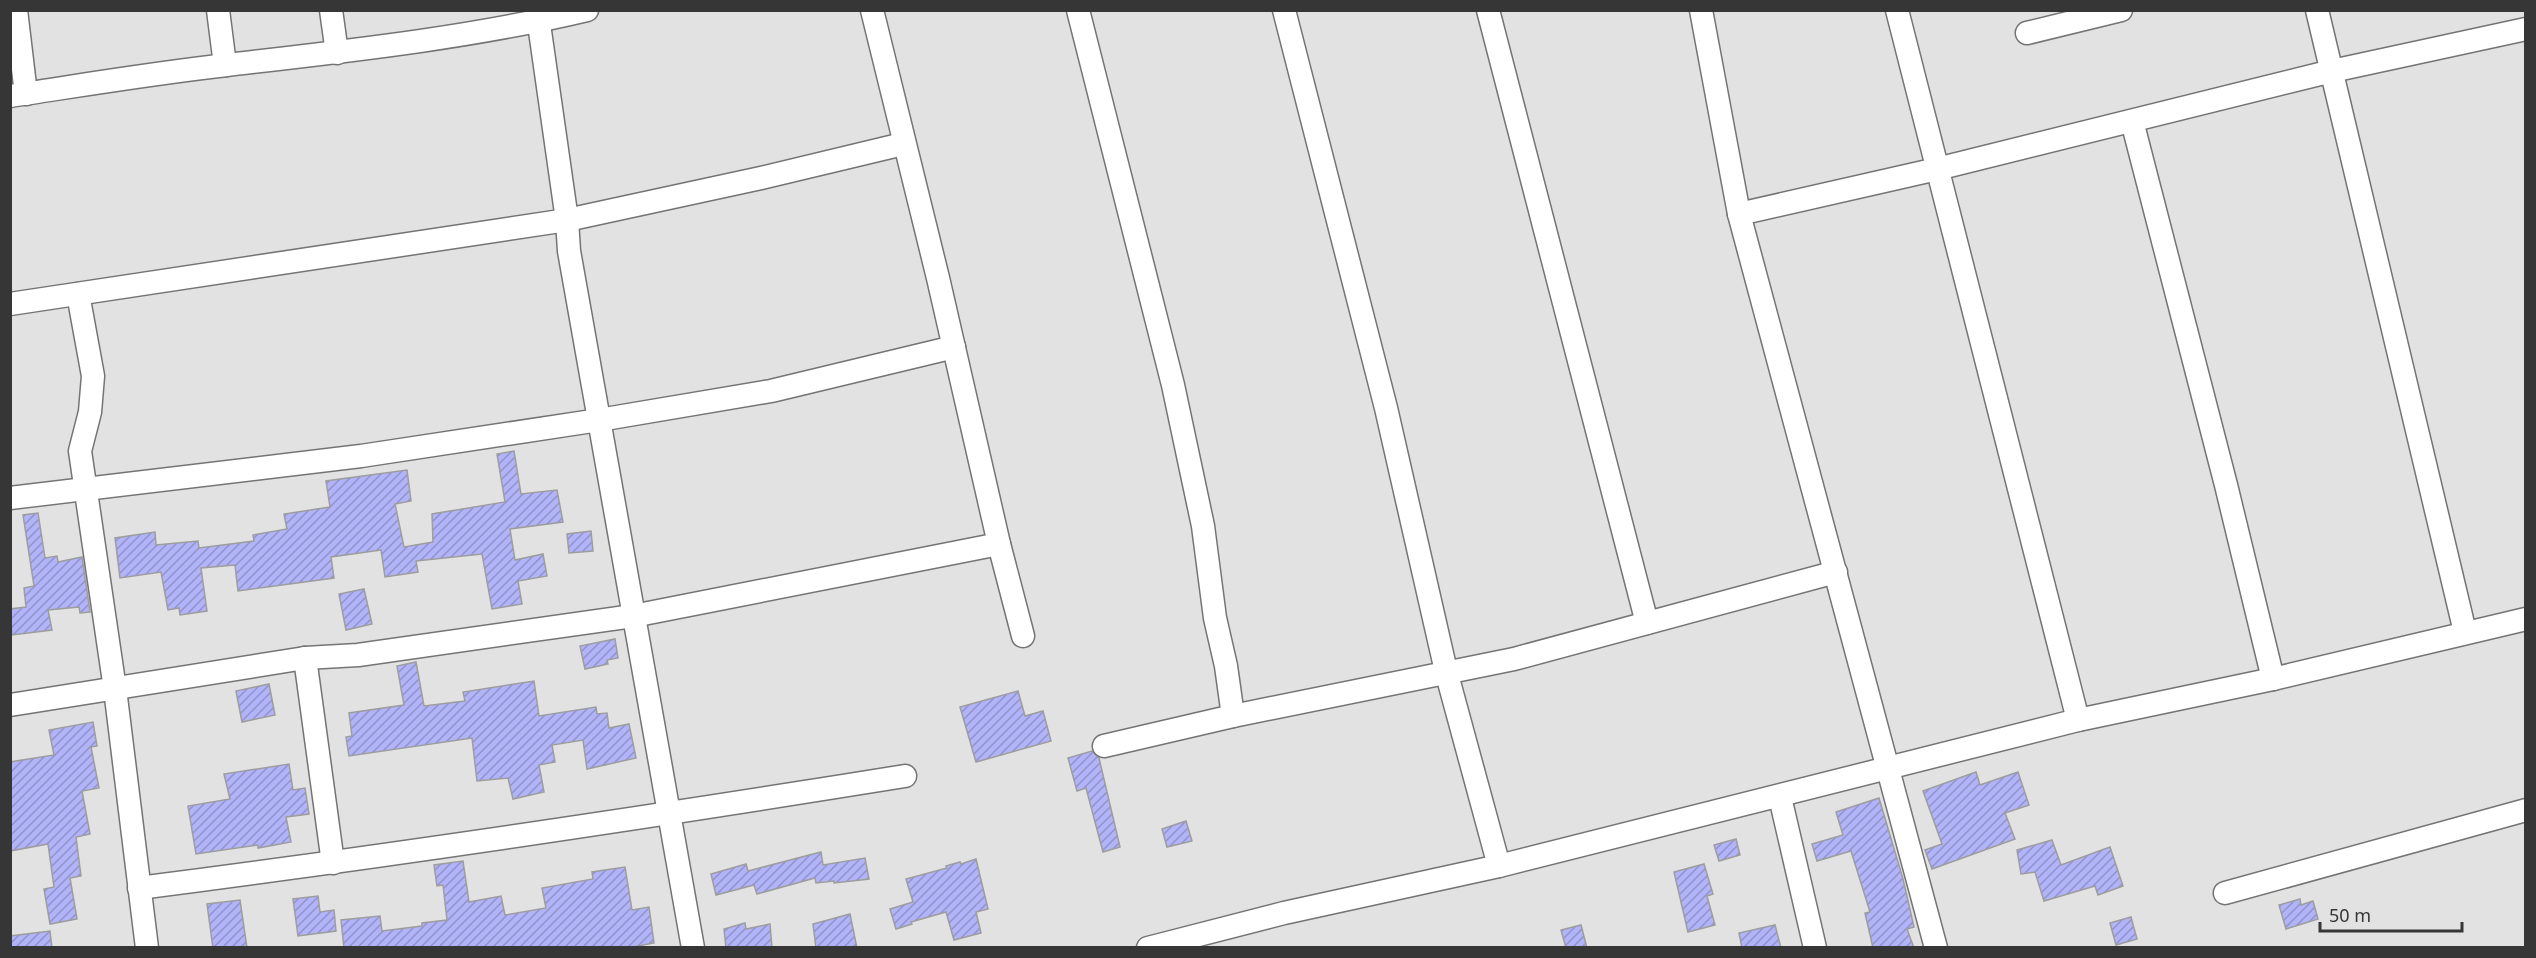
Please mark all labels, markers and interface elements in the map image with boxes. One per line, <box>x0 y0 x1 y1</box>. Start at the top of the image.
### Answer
scale bar <box>2320 895 2462 933</box>
text: 50 m <box>2329 903 2371 927</box>

